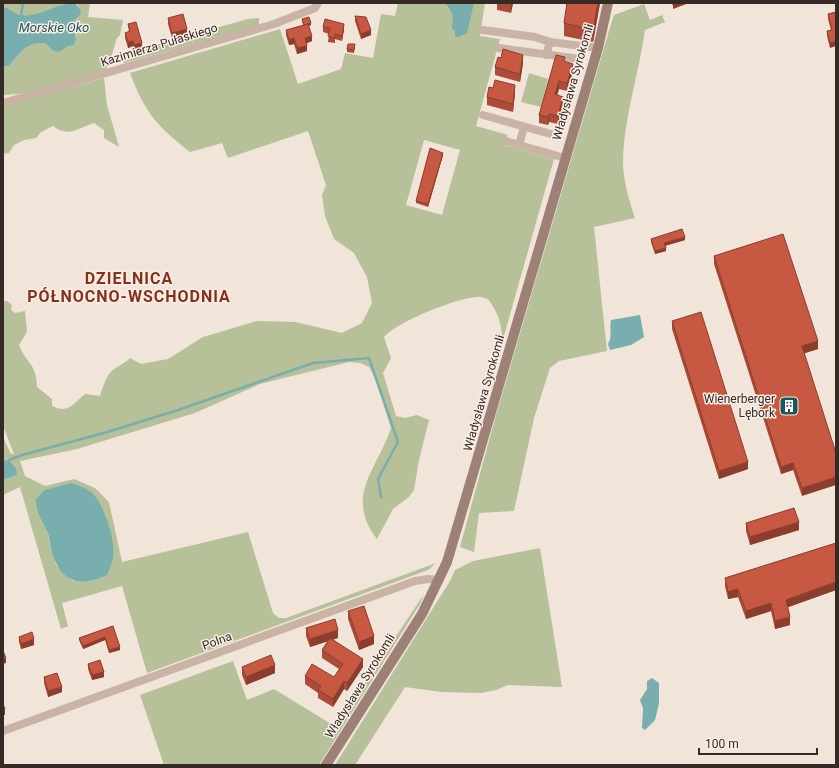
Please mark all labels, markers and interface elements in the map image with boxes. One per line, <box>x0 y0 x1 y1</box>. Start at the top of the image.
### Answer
water label: Morskie Oko <box>19 20 89 35</box>
street label: Kazimierza Pułaskiego <box>99 21 219 69</box>
street label: Władysława Syrokomli <box>550 22 596 142</box>
district label: DZIELNICA PÓŁNOCNO-WSCHODNIA <box>27 269 231 306</box>
street label: Władysława Syrokomli <box>461 333 507 453</box>
place label: Wienerberger Lębork <box>704 392 776 420</box>
building icon: Wienerberger Lębork <box>778 395 800 417</box>
street label: Polna <box>200 629 234 653</box>
street label: Władysława Syrokomli <box>322 631 398 741</box>
scale bar <box>699 730 817 756</box>
text: 100 m <box>705 737 739 751</box>

